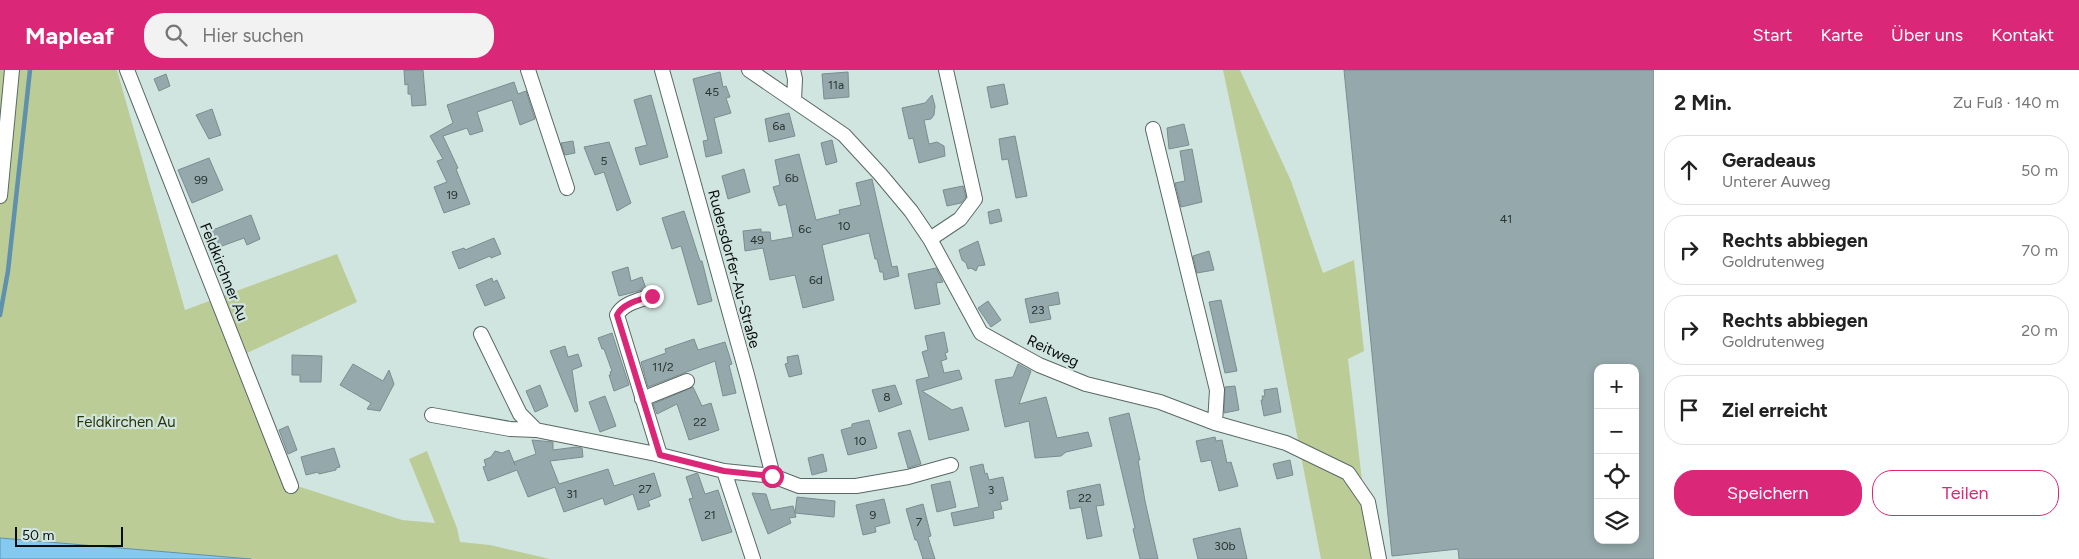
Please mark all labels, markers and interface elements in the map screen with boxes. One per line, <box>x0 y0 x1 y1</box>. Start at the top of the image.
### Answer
search box <box>144 13 494 58</box>
text: Mapleaf <box>25 21 114 50</box>
icon: search <box>162 21 190 49</box>
text: Hier suchen <box>202 24 304 47</box>
text: Start <box>1753 24 1792 46</box>
text: Karte <box>1820 24 1863 46</box>
text: Über uns <box>1891 24 1963 46</box>
text: Kontakt <box>1991 24 2054 46</box>
house number: 11a <box>828 78 844 92</box>
house number: 45 <box>705 85 719 99</box>
text: 2 Min. <box>1674 90 1732 115</box>
text: Zu Fuß · 140 m <box>1953 93 2059 112</box>
house number: 6a <box>773 119 785 133</box>
text: Geradeaus <box>1722 149 1816 172</box>
house number: 5 <box>601 154 608 168</box>
icon: ahead <box>1675 156 1703 184</box>
text: 50 m <box>2021 161 2058 180</box>
house number: 6b <box>785 171 799 185</box>
text: Unterer Auweg <box>1722 172 1831 191</box>
house number: 99 <box>194 173 208 187</box>
house number: 19 <box>446 188 458 202</box>
street label: Rudersdorfer-Au-Straße <box>704 188 764 350</box>
house number: 41 <box>1500 212 1512 226</box>
house number: 10 <box>838 219 851 233</box>
street label: Feldkirchner Au <box>196 220 252 324</box>
house number: 6c <box>798 222 812 236</box>
text: Rechts abbiegen <box>1722 229 1868 252</box>
house number: 49 <box>750 233 764 247</box>
icon: right <box>1675 236 1703 264</box>
text: 70 m <box>2022 241 2058 260</box>
text: Goldrutenweg <box>1722 252 1825 271</box>
house number: 6d <box>809 273 823 287</box>
route end <box>641 285 664 308</box>
house number: 23 <box>1031 303 1045 317</box>
text: Rechts abbiegen <box>1722 309 1868 332</box>
icon: right <box>1675 316 1703 344</box>
text: 20 m <box>2021 321 2058 340</box>
street label: Reitweg <box>1024 331 1082 371</box>
text: Goldrutenweg <box>1722 332 1825 351</box>
house number: 11/2 <box>652 360 674 374</box>
map controls <box>1594 364 1639 544</box>
button: + <box>1594 364 1639 409</box>
house number: 8 <box>883 390 891 404</box>
icon: arrive <box>1675 396 1703 424</box>
text: Ziel erreicht <box>1722 399 1828 422</box>
button: − <box>1594 409 1639 454</box>
park label: Feldkirchen Au <box>76 413 176 431</box>
house number: 22 <box>693 415 707 429</box>
house number: 10 <box>854 434 867 448</box>
button: locate <box>1594 454 1639 499</box>
route start <box>761 465 784 488</box>
button: Speichern <box>1674 470 1862 516</box>
button: Teilen <box>1872 470 2059 516</box>
house number: 27 <box>638 482 652 496</box>
house number: 3 <box>988 483 994 497</box>
house number: 31 <box>566 487 578 501</box>
house number: 22 <box>1078 491 1092 505</box>
button: layers <box>1594 499 1639 544</box>
house number: 21 <box>704 508 716 522</box>
house number: 9 <box>870 508 877 522</box>
house number: 7 <box>916 515 923 529</box>
scale bar <box>15 524 122 547</box>
text: 50 m <box>22 527 54 544</box>
house number: 30b <box>1214 539 1236 553</box>

